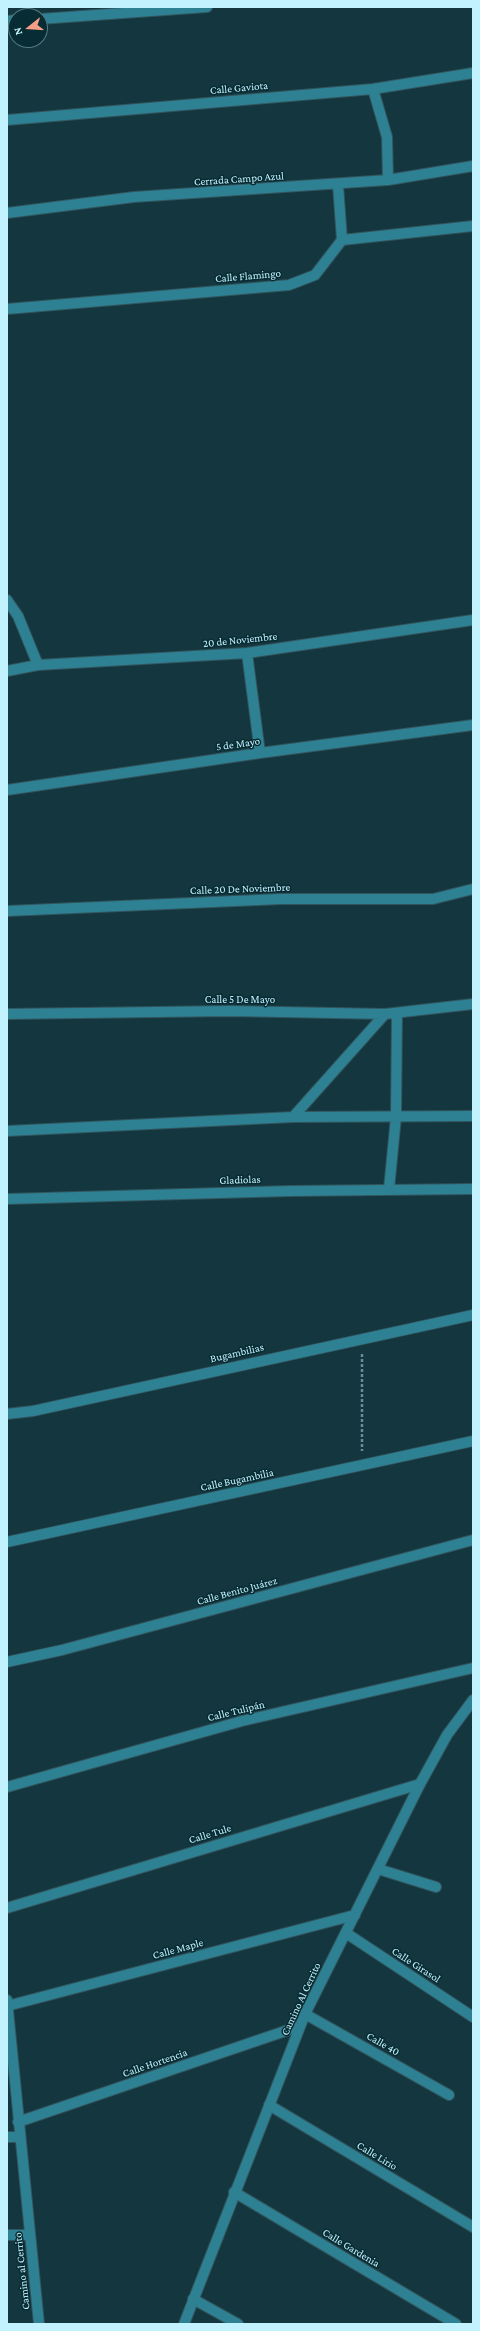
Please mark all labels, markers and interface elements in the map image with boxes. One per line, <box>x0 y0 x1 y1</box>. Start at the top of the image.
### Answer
north arrow <box>8 8 48 48</box>
text: N <box>11 26 24 37</box>
street label: Calle Gaviota <box>209 79 269 97</box>
street label: Cerrada Campo Azul <box>194 169 284 189</box>
street label: Calle Flamingo <box>215 267 281 285</box>
street label: 20 de Noviembre <box>202 630 278 650</box>
street label: 5 de Mayo <box>215 734 261 754</box>
street label: Calle 20 De Noviembre <box>190 881 290 897</box>
street label: Calle 5 De Mayo <box>205 993 275 1007</box>
street label: Gladiolas <box>219 1173 261 1187</box>
street label: Bugambilias <box>209 1340 265 1366</box>
street label: Calle Bugambilia <box>199 1466 275 1494</box>
street label: Calle Benito Juárez <box>196 1574 278 1608</box>
street label: Calle Tulipán <box>206 1698 266 1724</box>
street label: Calle Tule <box>187 1821 233 1847</box>
street label: Calle Maple <box>151 1936 205 1962</box>
street label: Calle Girasol <box>389 1944 443 1986</box>
street label: Camino Al Cerrito <box>278 1960 324 2038</box>
street label: Calle 40 <box>364 2029 402 2059</box>
street label: Calle Hortencia <box>121 2046 189 2080</box>
street label: Calle Lirio <box>354 2139 400 2173</box>
street label: Calle Gardenia <box>320 2226 382 2270</box>
street label: Camino al Cerrito <box>11 2232 33 2310</box>

